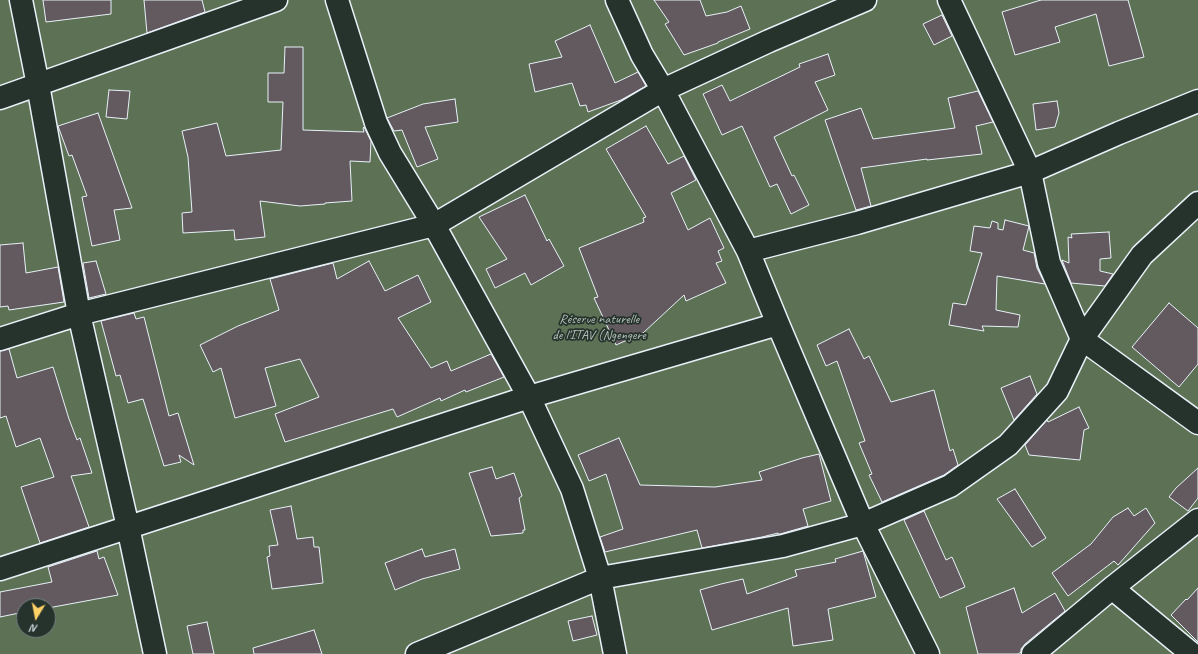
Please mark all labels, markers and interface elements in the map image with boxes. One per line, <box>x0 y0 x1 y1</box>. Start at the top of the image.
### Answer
park label: Réserve naturelle de l'ITAV (Ngengere <box>552 311 646 344</box>
north arrow <box>16 598 56 638</box>
text: N <box>30 621 39 636</box>

